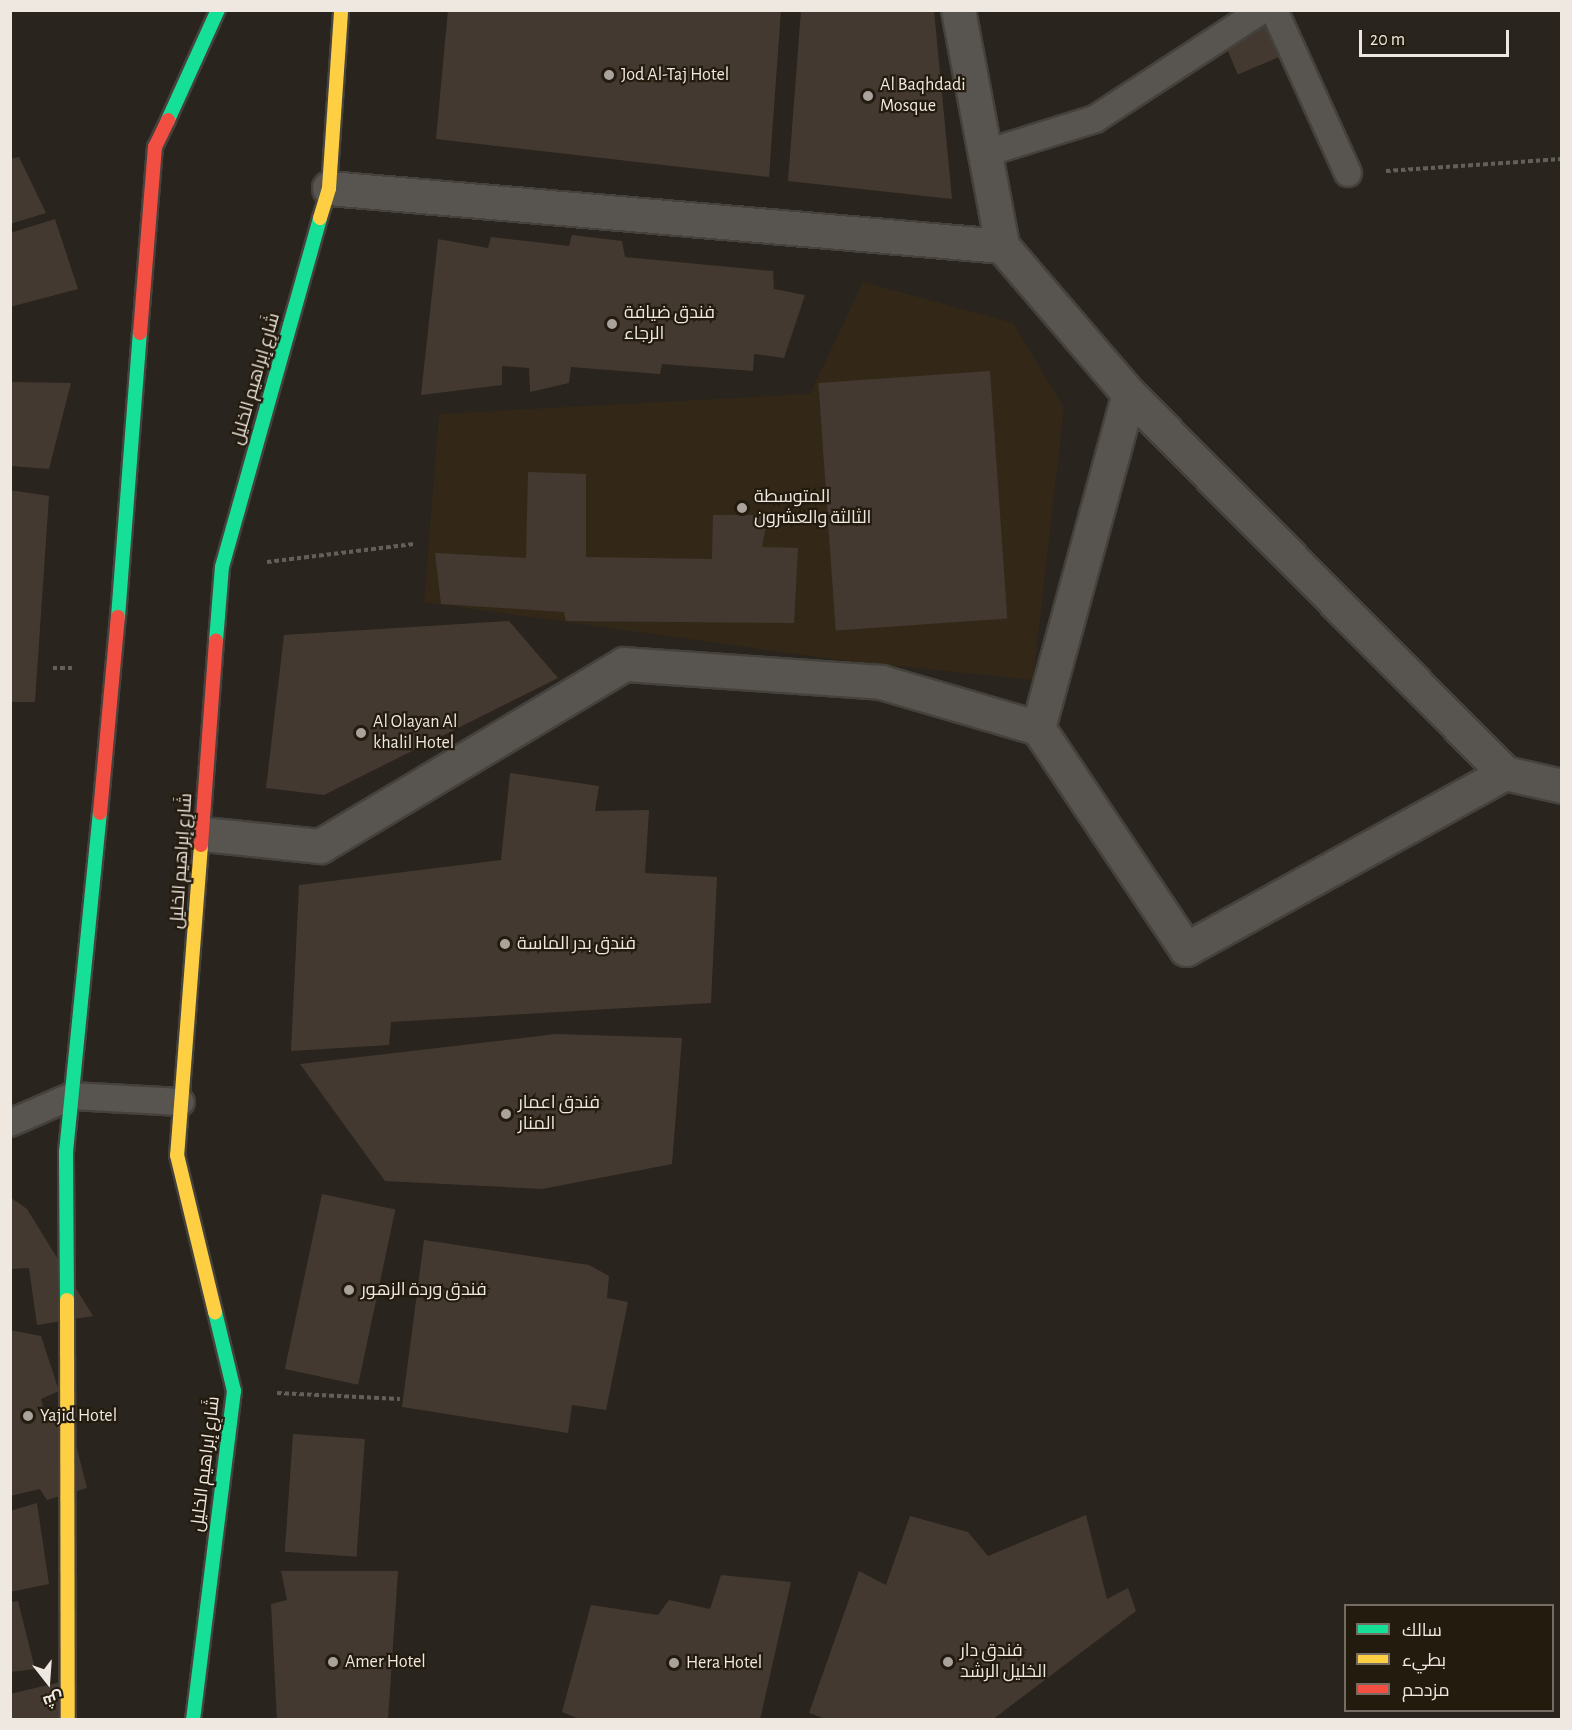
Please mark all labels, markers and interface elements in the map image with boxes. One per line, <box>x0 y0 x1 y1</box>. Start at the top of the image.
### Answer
scale bar <box>1362 18 1512 56</box>
text: 20 m <box>1370 31 1405 49</box>
place label: Jod Al-Taj Hotel <box>621 64 729 86</box>
marker: Jod Al-Taj Hotel <box>602 68 616 82</box>
place label: Al Baqhdadi Mosque <box>880 75 966 118</box>
marker: Al Baqhdadi Mosque <box>861 89 875 103</box>
place label: فندق ضيافة الرجاء <box>624 303 715 346</box>
street label: شَارِع إبراهيم الخليل <box>227 311 285 447</box>
marker: فندق ضيافة الرجاء <box>605 317 619 331</box>
place label: المتوسطة الثالثة والعشرون <box>754 487 871 530</box>
marker: المتوسطة الثالثة والعشرون <box>735 501 749 515</box>
place label: Al Olayan Al khalil Hotel <box>373 712 457 754</box>
marker: Al Olayan Al khalil Hotel <box>354 726 368 740</box>
street label: شَارِع إبراهيم الخليل <box>166 792 198 930</box>
place label: فندق بدر الماسة <box>517 933 636 955</box>
marker: فندق بدر الماسة <box>498 937 512 951</box>
place label: فندق اعمار المنار <box>518 1093 600 1136</box>
marker: فندق اعمار المنار <box>499 1107 513 1121</box>
place label: فندق وردة الزهور <box>361 1279 487 1301</box>
marker: فندق وردة الزهور <box>342 1283 356 1297</box>
street label: شَارِع إبراهيم الخليل <box>187 1395 225 1533</box>
place label: Yajid Hotel <box>40 1405 117 1427</box>
marker: Yajid Hotel <box>21 1409 35 1423</box>
legend <box>1344 1604 1554 1712</box>
text: سالك <box>1402 1622 1442 1640</box>
place label: فندق دار الخليل الرشد <box>960 1641 1047 1684</box>
place label: Amer Hotel <box>345 1651 426 1673</box>
north arrow <box>18 1652 78 1712</box>
place label: Hera Hotel <box>686 1652 762 1674</box>
text: بطيء <box>1402 1652 1446 1670</box>
marker: Amer Hotel <box>326 1655 340 1669</box>
marker: فندق دار الخليل الرشد <box>941 1655 955 1669</box>
marker: Hera Hotel <box>667 1656 681 1670</box>
text: مزدحم <box>1402 1682 1450 1700</box>
text: ش <box>41 1689 65 1710</box>

